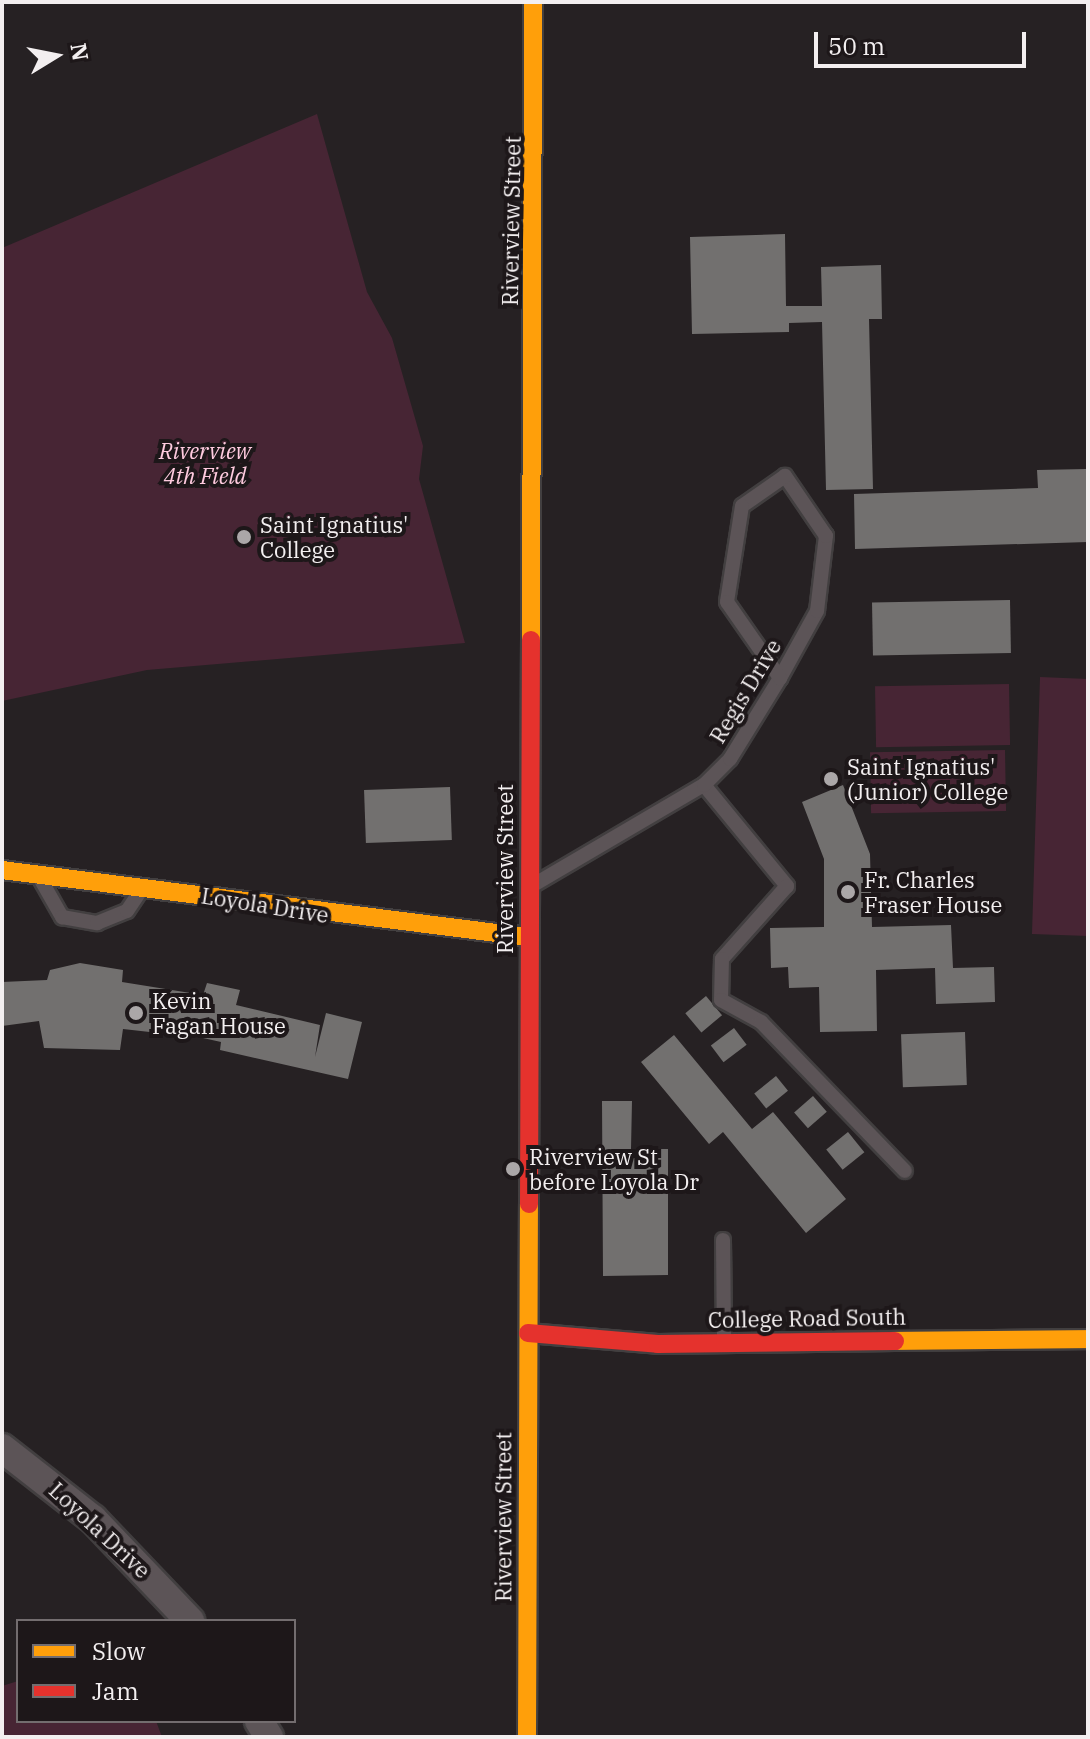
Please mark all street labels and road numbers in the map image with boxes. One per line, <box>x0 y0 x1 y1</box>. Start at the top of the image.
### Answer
street label: Riverview Street <box>496 136 526 306</box>
street label: Regis Drive <box>704 634 786 748</box>
street label: Riverview Street <box>492 784 518 954</box>
street label: Loyola Drive <box>199 882 331 928</box>
street label: College Road South <box>708 1303 906 1333</box>
street label: Riverview Street <box>490 1432 516 1602</box>
street label: Loyola Drive <box>44 1477 156 1583</box>

